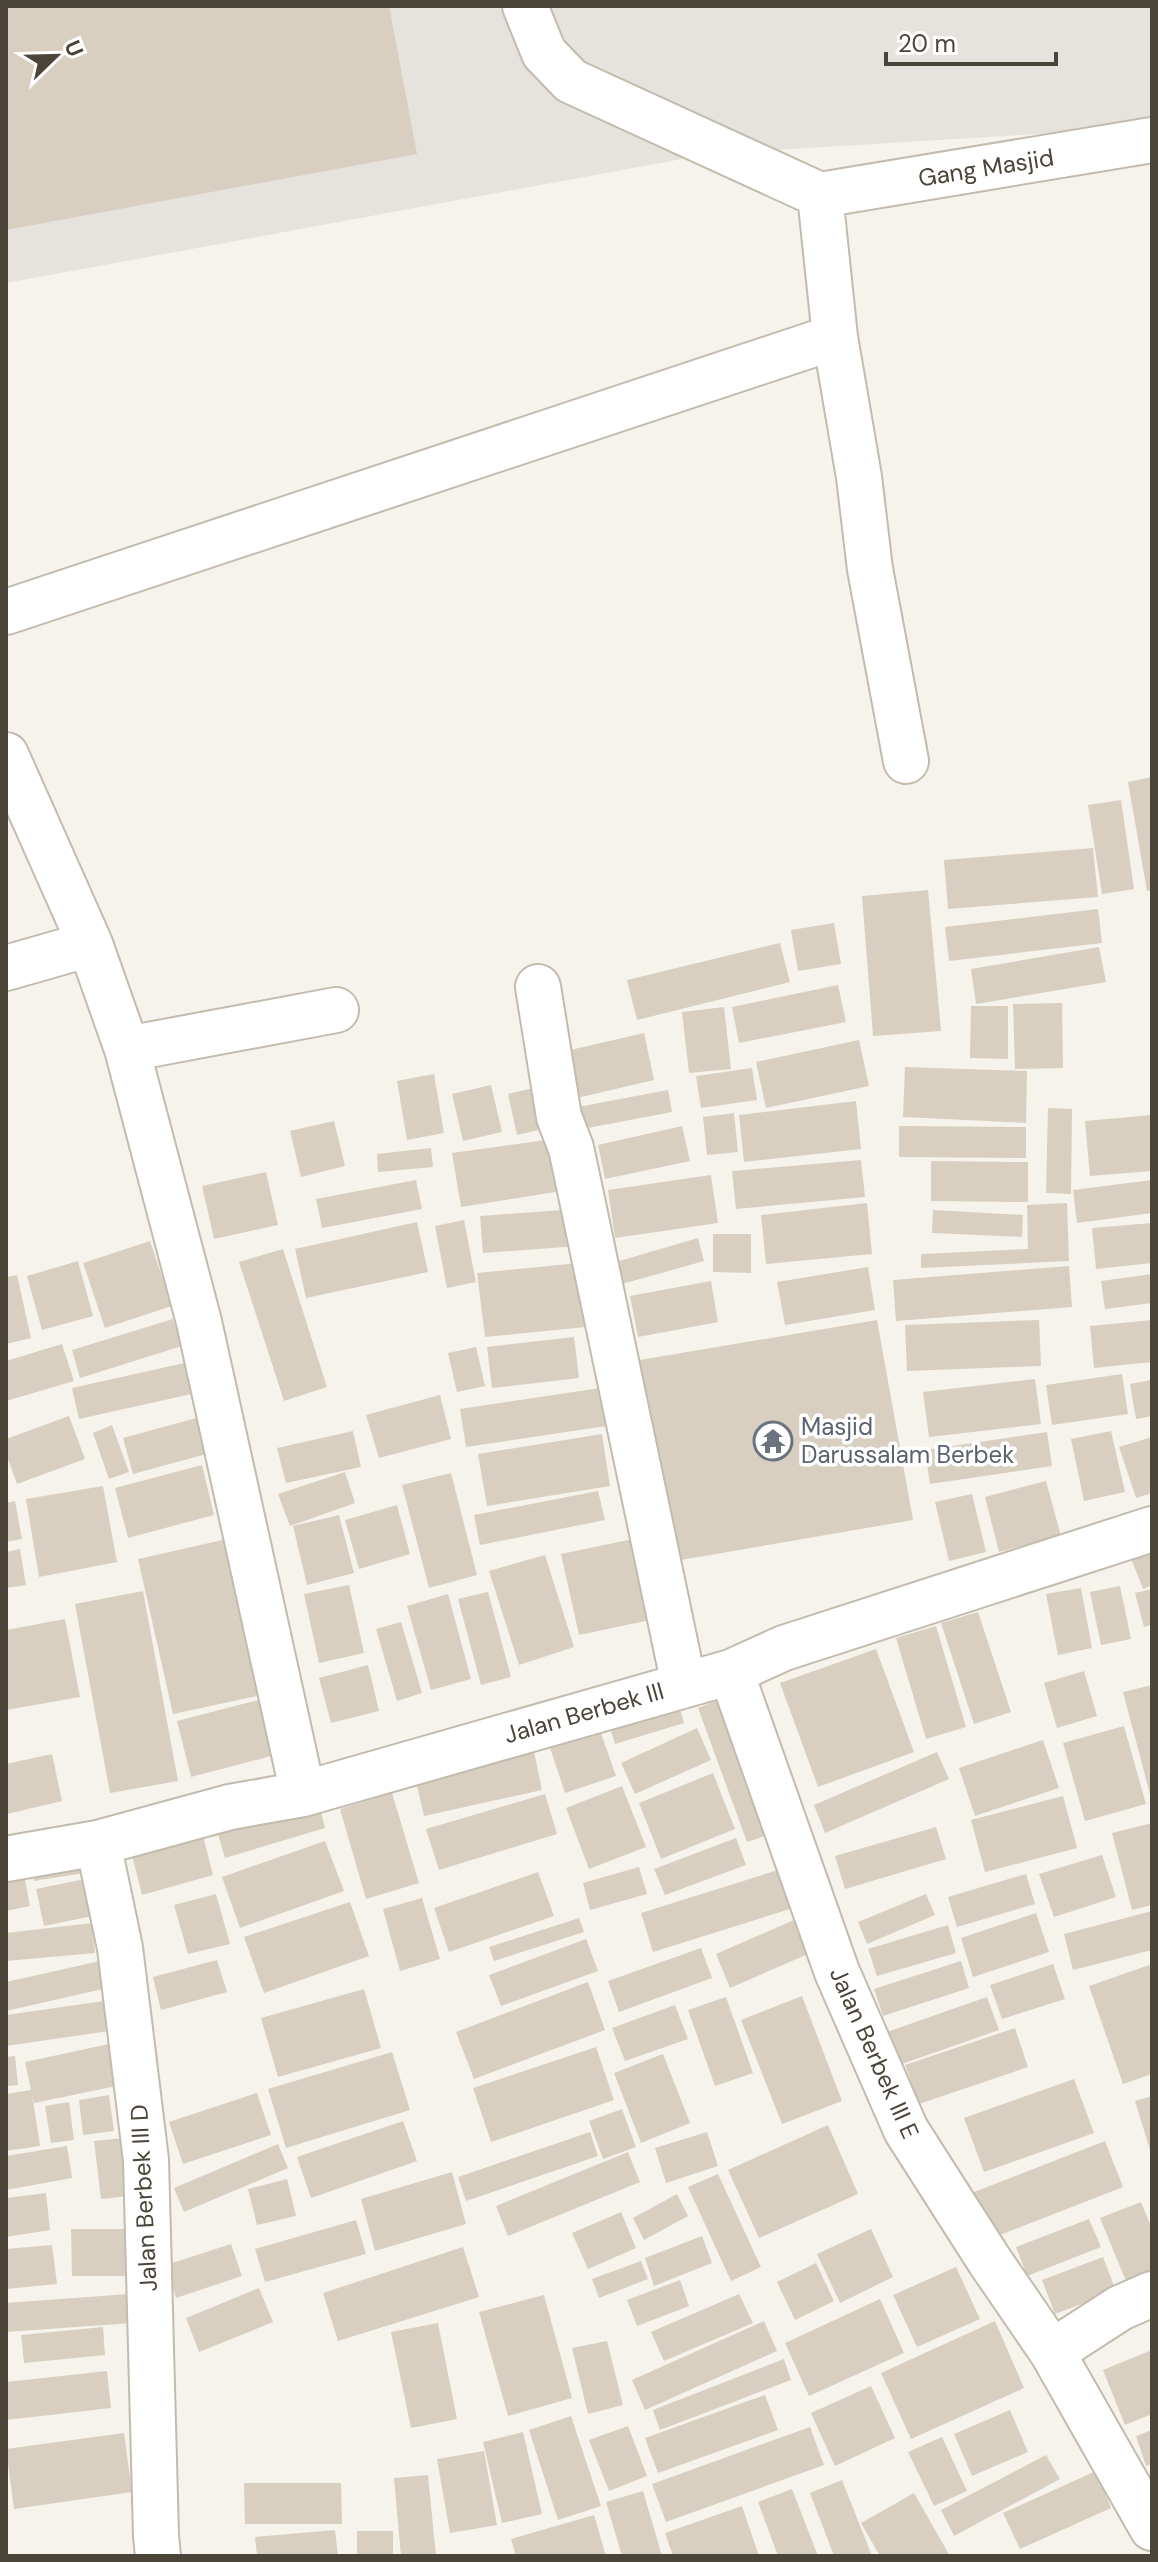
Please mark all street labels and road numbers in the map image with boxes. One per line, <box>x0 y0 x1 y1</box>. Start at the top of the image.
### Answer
street label: Gang Masjid <box>916 142 1056 194</box>
street label: Jalan Berbek III <box>500 1675 667 1750</box>
street label: Jalan Berbek III E <box>823 1962 926 2143</box>
street label: Jalan Berbek III D <box>123 2104 164 2292</box>

